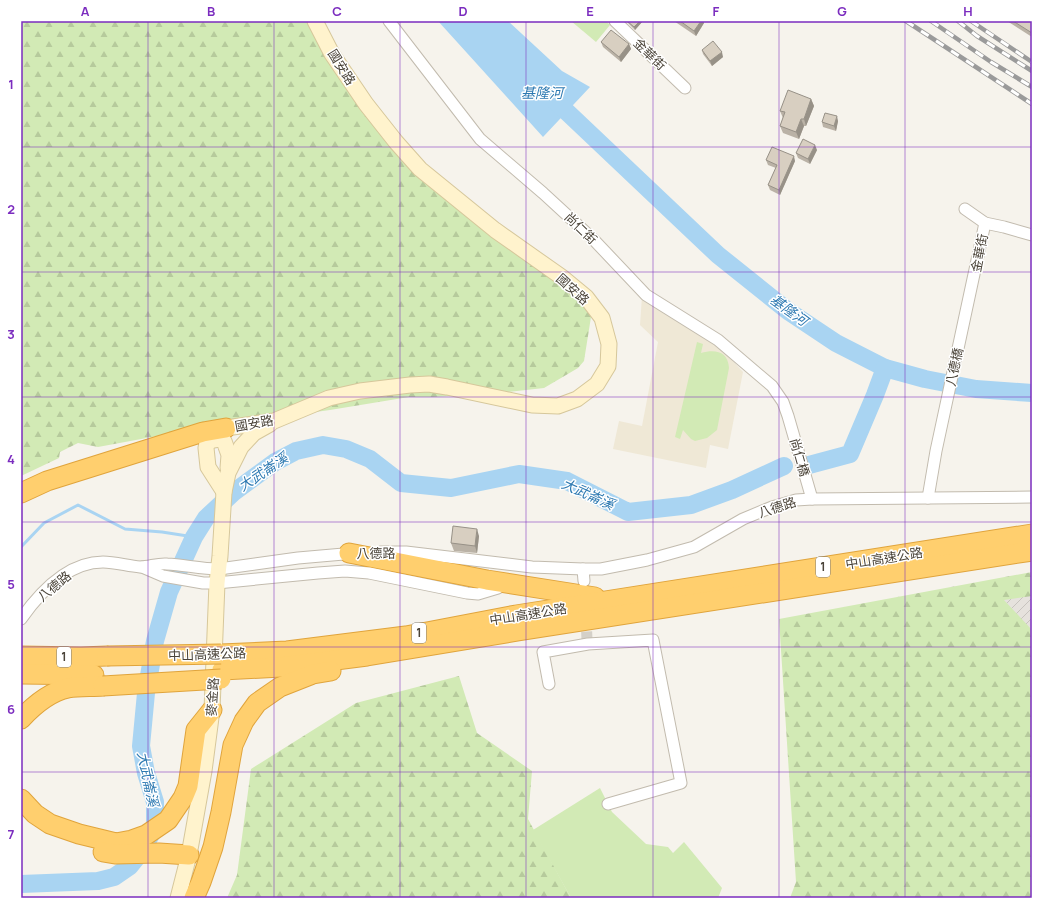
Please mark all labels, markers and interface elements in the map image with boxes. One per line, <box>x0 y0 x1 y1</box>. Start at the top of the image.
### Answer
text: A <box>81 2 90 20</box>
text: B <box>207 2 215 20</box>
text: C <box>332 2 342 20</box>
text: D <box>458 2 468 20</box>
text: E <box>586 2 594 20</box>
text: F <box>713 2 720 20</box>
text: G <box>837 2 847 20</box>
text: H <box>963 2 973 20</box>
street label: 金華街 <box>630 34 670 74</box>
street label: 國安路 <box>324 46 360 88</box>
text: 1 <box>8 75 14 93</box>
water label: 基隆河 <box>521 83 566 102</box>
text: 2 <box>7 200 15 218</box>
street label: 尚仁街 <box>561 208 601 248</box>
street label: 金華街 <box>966 232 992 274</box>
street label: 國安路 <box>552 269 594 309</box>
water label: 基隆河 <box>767 290 814 331</box>
text: 3 <box>7 325 15 343</box>
street label: 八德橋 <box>941 346 967 388</box>
street label: 國安路 <box>233 411 275 435</box>
street label: 尚仁橋 <box>786 436 814 478</box>
water label: 大武崙溪 <box>234 447 293 495</box>
text: 4 <box>7 450 15 468</box>
water label: 大武崙溪 <box>559 473 619 514</box>
street label: 八德路 <box>756 492 798 522</box>
street label: 中山高速公路 <box>844 543 924 573</box>
street label: 八德路 <box>356 544 396 562</box>
road number: 1 <box>816 557 830 577</box>
street label: 八德路 <box>33 567 75 605</box>
text: 5 <box>7 575 15 593</box>
street label: 中山高速公路 <box>488 599 568 629</box>
road number: 1 <box>412 623 426 643</box>
street label: 中山高速公路 <box>168 644 246 664</box>
road number: 1 <box>57 647 71 667</box>
street label: 麥金路 <box>202 677 222 717</box>
text: 6 <box>7 700 15 718</box>
water label: 大武崙溪 <box>133 750 164 810</box>
text: 7 <box>8 825 15 843</box>

